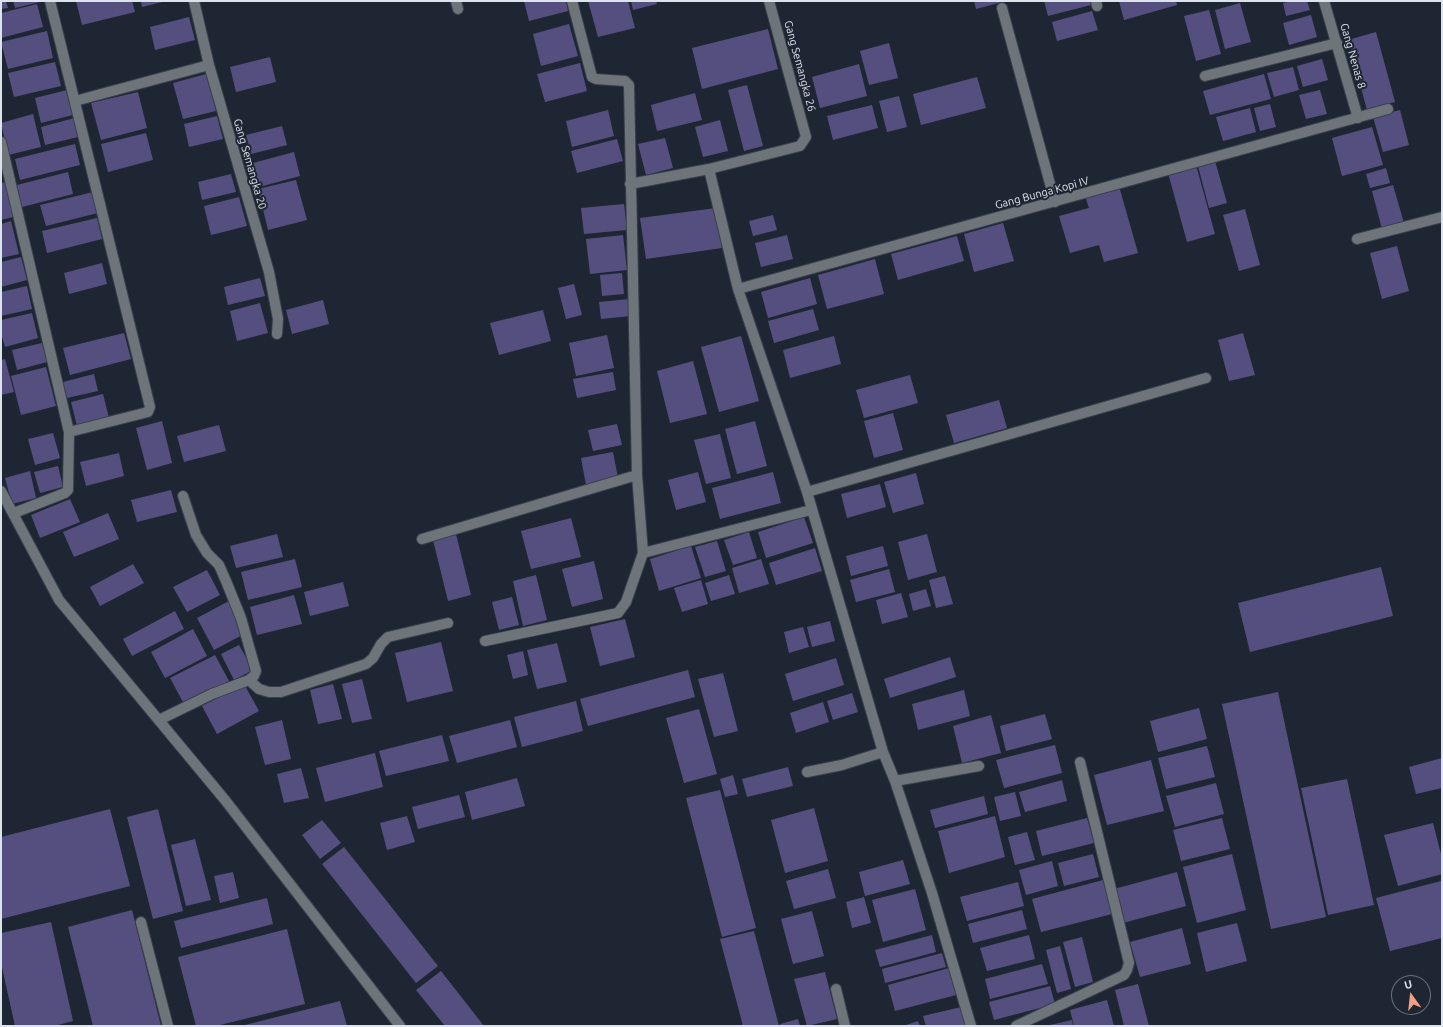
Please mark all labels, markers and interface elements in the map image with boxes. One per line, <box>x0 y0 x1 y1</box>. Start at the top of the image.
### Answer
street label: Gang Semangka 26 <box>781 19 819 113</box>
street label: Gang Nenas 8 <box>1337 22 1369 90</box>
street label: Gang Semangka 20 <box>231 117 269 211</box>
street label: Gang Bunga Kopi IV <box>994 174 1090 212</box>
north arrow <box>1391 975 1431 1015</box>
text: U <box>1403 978 1413 991</box>

